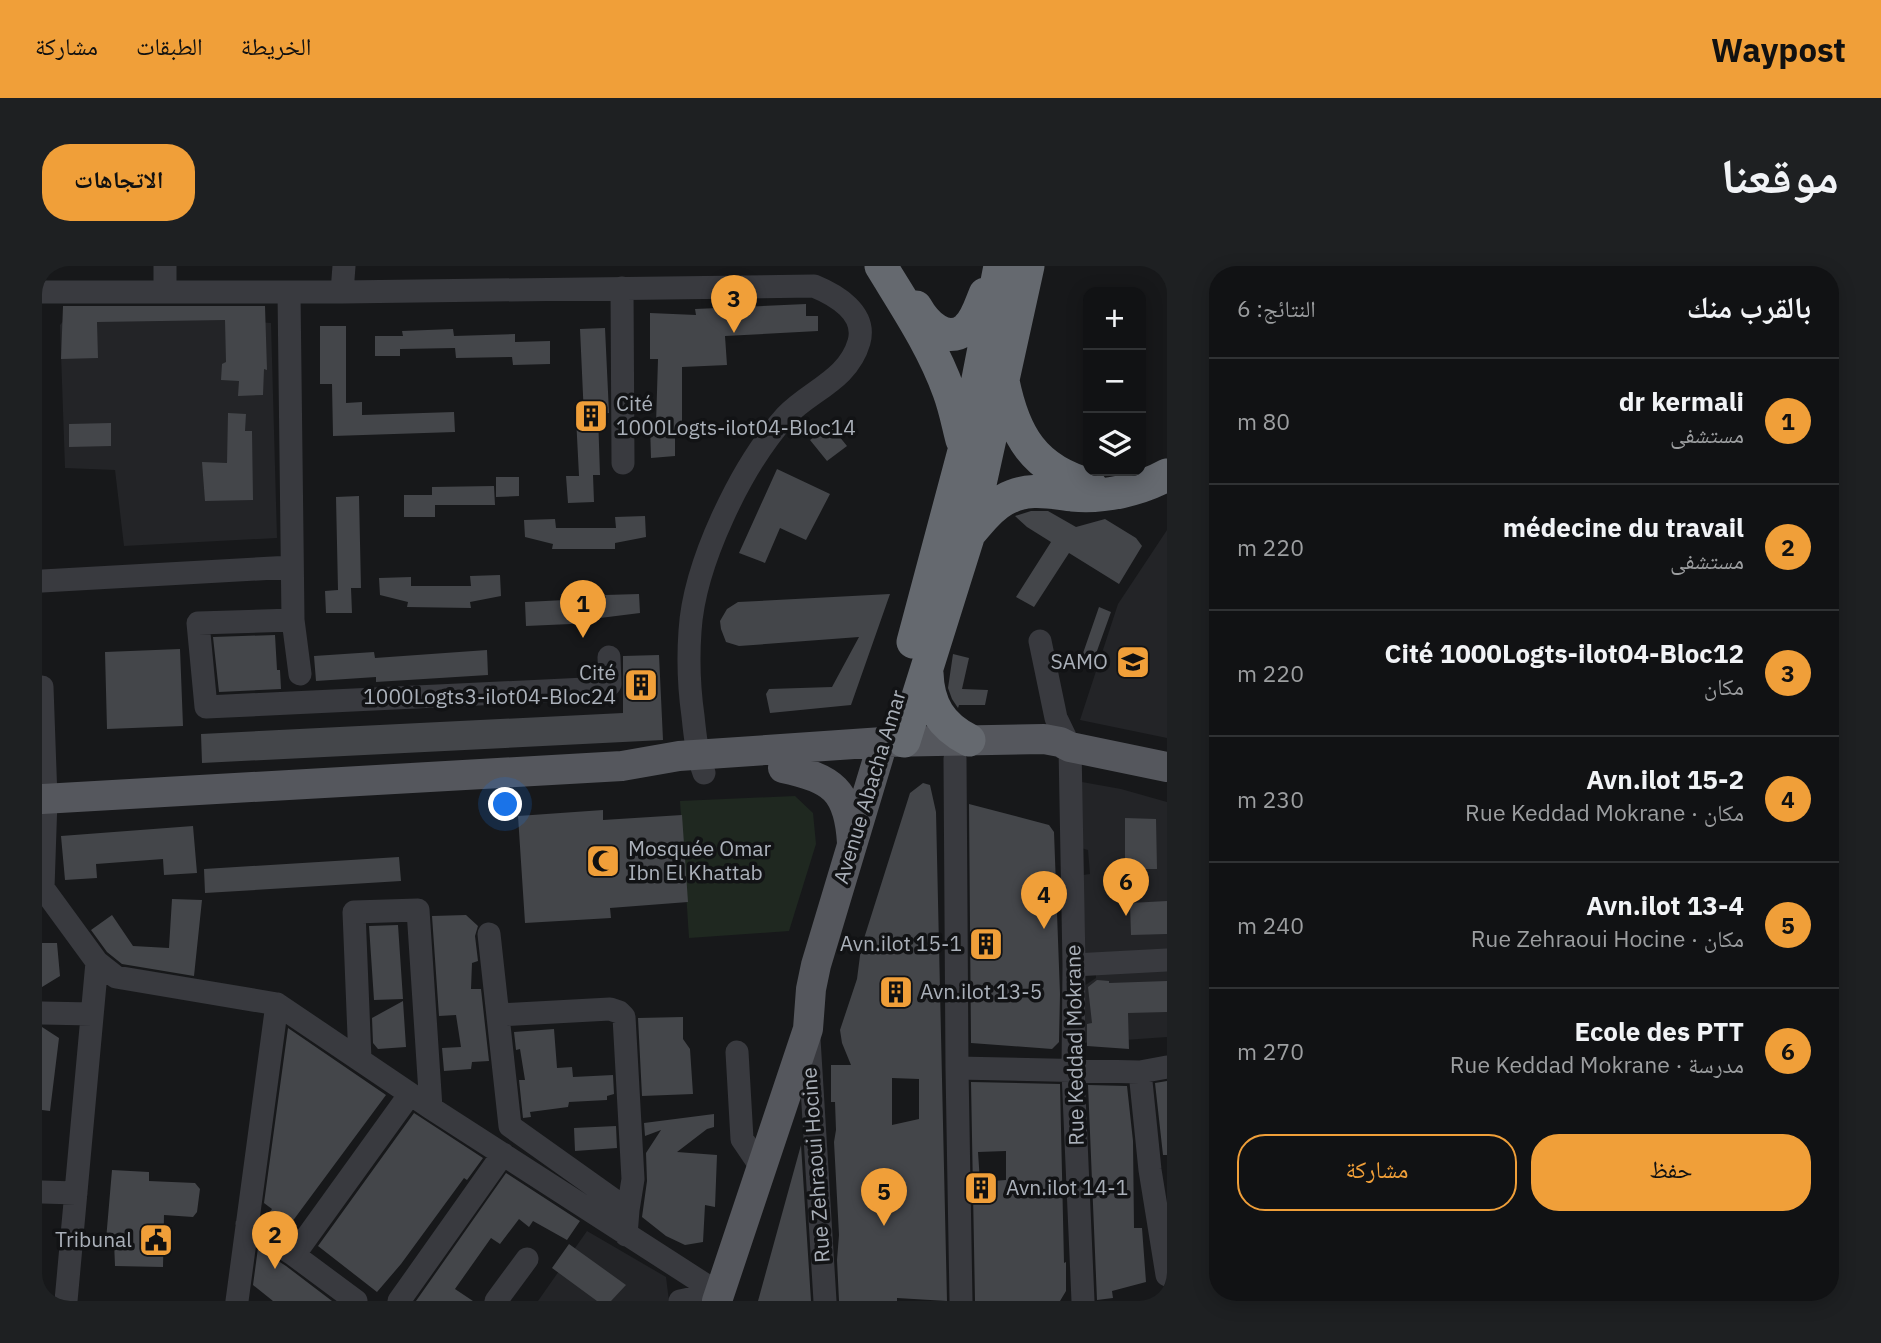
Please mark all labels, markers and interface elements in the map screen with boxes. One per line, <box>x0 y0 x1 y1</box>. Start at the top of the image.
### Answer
text: Waypost <box>1711 28 1846 71</box>
text: مشاركة <box>35 30 98 62</box>
text: الطبقات <box>136 30 203 62</box>
text: الخريطة <box>241 30 311 62</box>
text: موقعنا <box>1721 143 1839 206</box>
button: الاتجاهات <box>42 144 195 221</box>
pin: 3 <box>711 275 757 333</box>
map controls <box>1083 287 1146 476</box>
button: + <box>1083 287 1146 350</box>
text: بالقرب منك <box>1687 287 1811 326</box>
text: النتائج: 6 <box>1237 293 1316 323</box>
button: − <box>1083 350 1146 413</box>
text: dr kermali <box>1619 384 1744 418</box>
place label: Cité 1000Logts-ilot04-Bloc14 <box>616 389 856 441</box>
building icon: Cité 1000Logts-ilot04-Bloc14 <box>572 397 610 435</box>
text: 80 m <box>1237 406 1290 436</box>
text: 1 <box>1781 406 1795 436</box>
button: layers <box>1083 413 1146 476</box>
text: مستشفى <box>1670 419 1744 449</box>
text: médecine du travail <box>1503 510 1744 544</box>
text: 220 m <box>1237 532 1304 562</box>
text: 2 <box>1781 532 1795 562</box>
text: مستشفى <box>1670 545 1744 575</box>
pin: 1 <box>560 580 606 638</box>
text: Cité 1000Logts-ilot04-Bloc12 <box>1385 636 1744 670</box>
school or university icon: SAMO <box>1114 643 1152 681</box>
place label: SAMO <box>1050 647 1108 675</box>
place label: Cité 1000Logts3-ilot04-Bloc24 <box>363 658 616 710</box>
text: 220 m <box>1237 658 1304 688</box>
text: 3 <box>1781 658 1795 688</box>
building icon: Cité 1000Logts3-ilot04-Bloc24 <box>622 666 660 704</box>
text: مكان <box>1704 671 1744 701</box>
street label: Avenue Abacha Amar <box>826 686 912 887</box>
text: Avn.ilot 15-2 <box>1586 762 1744 796</box>
text: 230 m <box>1237 784 1304 814</box>
text: 4 <box>1781 784 1795 814</box>
your location <box>488 787 522 821</box>
text: مكان · Rue Keddad Mokrane <box>1465 797 1744 827</box>
place label: Mosquée Omar Ibn El Khattab <box>628 834 772 886</box>
mosque icon: Mosquée Omar Ibn El Khattab <box>584 842 622 880</box>
pin: 6 <box>1103 858 1149 916</box>
pin: 4 <box>1021 871 1067 929</box>
text: Avn.ilot 13-4 <box>1586 888 1744 922</box>
text: 240 m <box>1237 910 1304 940</box>
text: 5 <box>1781 910 1795 940</box>
text: مكان · Rue Zehraoui Hocine <box>1471 923 1744 953</box>
building icon: Avn.ilot 15-1 <box>967 925 1005 963</box>
place label: Avn.ilot 15-1 <box>840 929 962 957</box>
street label: Rue Keddad Mokrane <box>1058 944 1090 1146</box>
building icon: Avn.ilot 13-5 <box>877 973 915 1011</box>
place label: Avn.ilot 13-5 <box>920 977 1042 1005</box>
text: Ecole des PTT <box>1574 1014 1744 1048</box>
text: 270 m <box>1237 1036 1304 1066</box>
text: 6 <box>1781 1036 1795 1066</box>
text: مدرسة · Rue Keddad Mokrane <box>1450 1049 1744 1079</box>
street label: Rue Zehraoui Hocine <box>794 1066 836 1264</box>
button: مشاركة <box>1237 1134 1517 1211</box>
button: حفظ <box>1531 1134 1811 1211</box>
pin: 5 <box>861 1168 907 1226</box>
building icon: Avn.ilot 14-1 <box>962 1169 1000 1207</box>
place label: Avn.ilot 14-1 <box>1006 1173 1128 1201</box>
pin: 2 <box>252 1211 298 1269</box>
public building icon: Tribunal <box>137 1221 175 1259</box>
place label: Tribunal <box>55 1225 132 1253</box>

